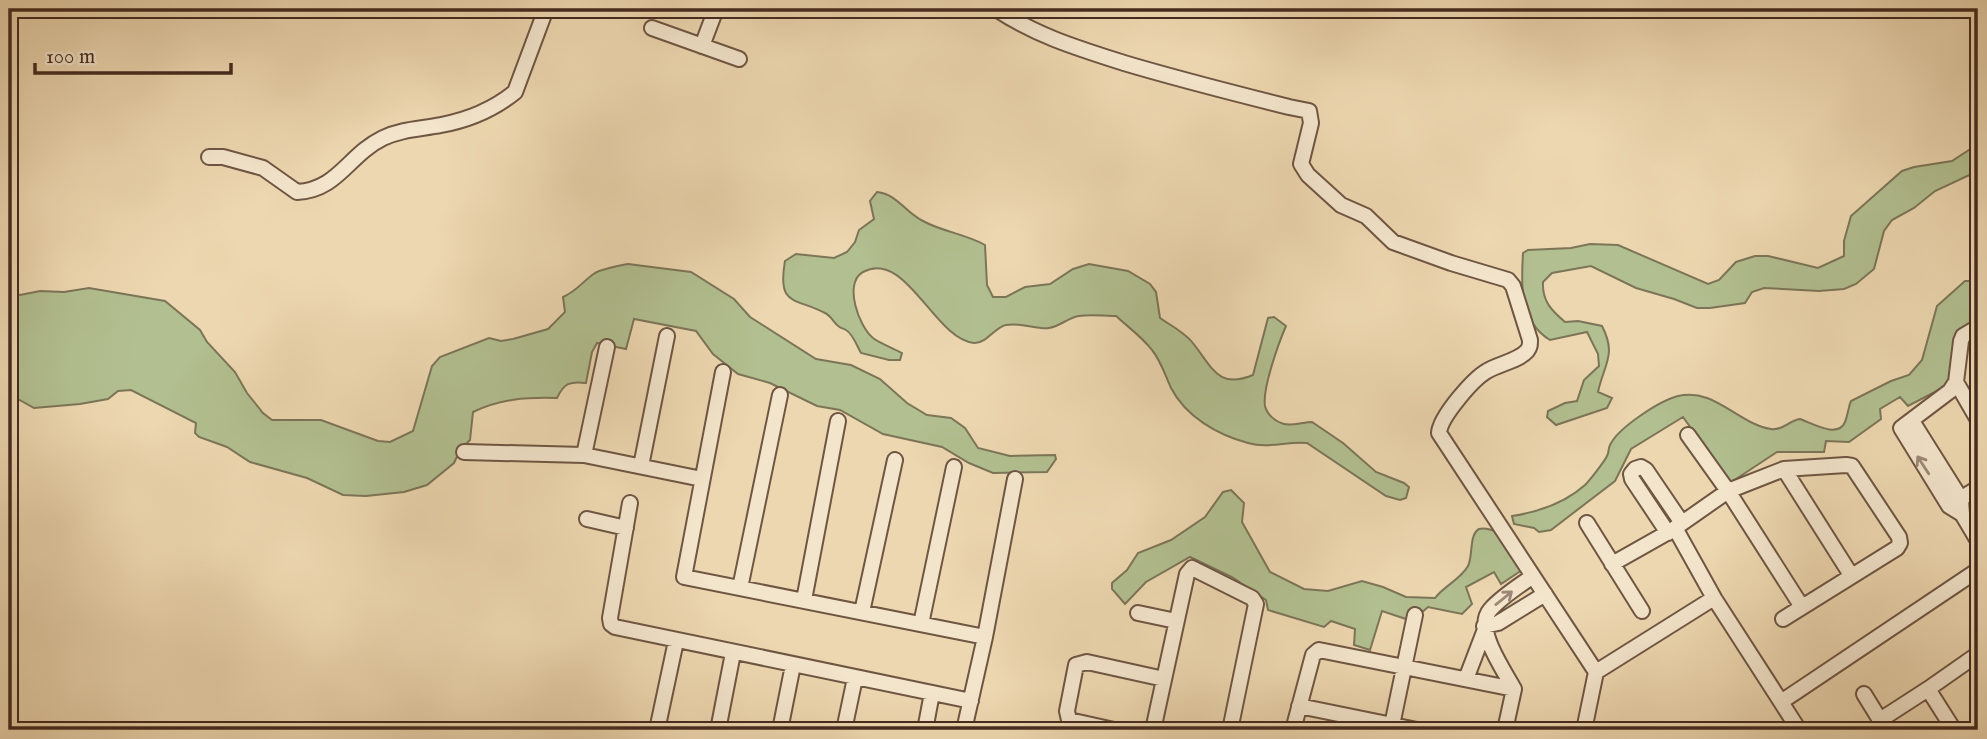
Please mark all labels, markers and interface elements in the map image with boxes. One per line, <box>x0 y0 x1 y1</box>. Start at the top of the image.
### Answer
scale bar <box>35 32 231 76</box>
text: 100 m <box>46 44 95 71</box>
one-way arrow <box>1916 456 1930 476</box>
one-way arrow <box>1495 591 1513 606</box>

